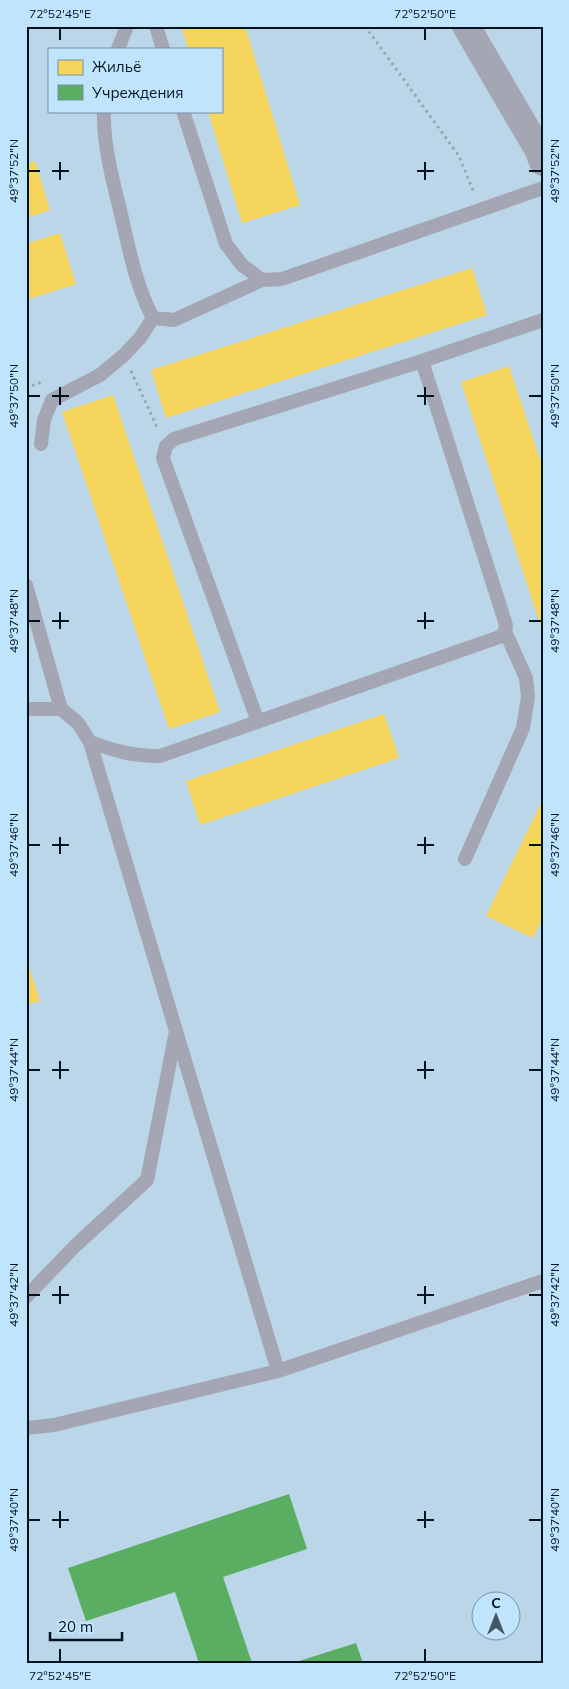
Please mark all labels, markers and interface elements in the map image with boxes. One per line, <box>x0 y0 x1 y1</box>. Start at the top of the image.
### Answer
text: 72°52'45"E <box>29 6 91 21</box>
text: 72°52'50"E <box>394 6 456 21</box>
legend <box>48 48 222 112</box>
text: Жильё <box>92 57 141 76</box>
text: Учреждения <box>91 83 184 102</box>
text: 49°37'52"N <box>6 139 21 203</box>
text: 49°37'52"N <box>547 139 562 203</box>
text: 49°37'50"N <box>6 364 21 428</box>
text: 49°37'50"N <box>547 364 562 428</box>
text: 49°37'48"N <box>6 589 21 653</box>
text: 49°37'48"N <box>547 589 562 653</box>
text: 49°37'46"N <box>6 813 21 877</box>
text: 49°37'46"N <box>547 813 562 877</box>
text: 49°37'44"N <box>6 1038 21 1102</box>
text: 49°37'44"N <box>547 1038 562 1102</box>
text: 49°37'42"N <box>6 1263 21 1327</box>
text: 49°37'42"N <box>547 1263 562 1327</box>
text: 49°37'40"N <box>6 1488 21 1552</box>
text: 49°37'40"N <box>547 1488 562 1552</box>
north arrow <box>472 1592 522 1642</box>
text: С <box>491 1594 501 1612</box>
scale bar <box>50 1609 122 1641</box>
text: 20 m <box>58 1617 93 1636</box>
text: 72°52'45"E <box>29 1668 91 1683</box>
text: 72°52'50"E <box>394 1668 456 1683</box>

